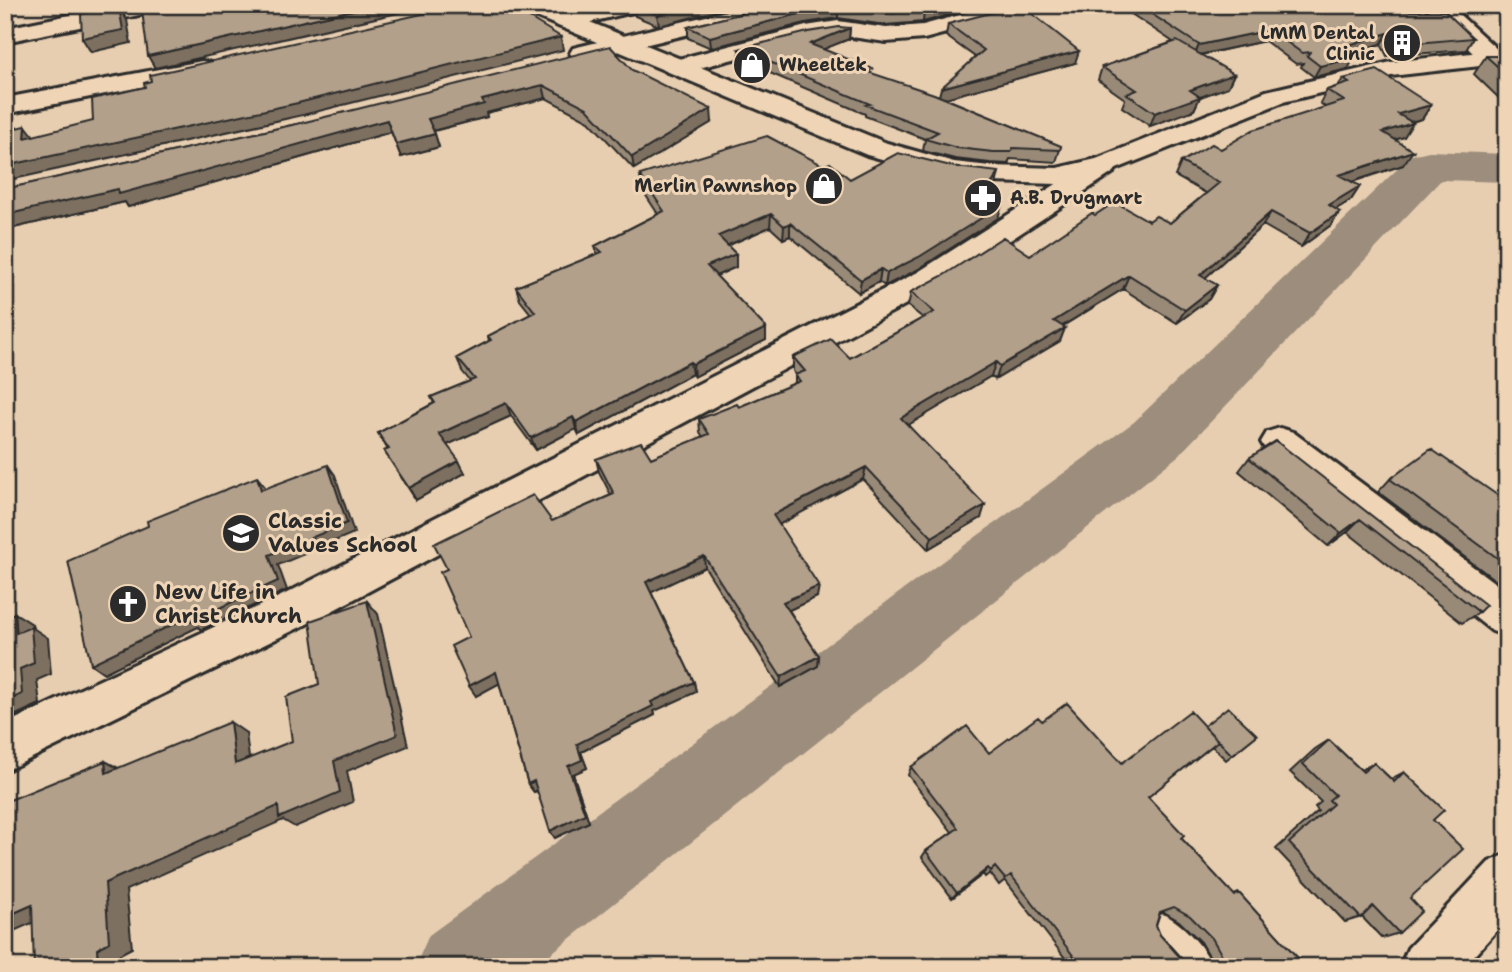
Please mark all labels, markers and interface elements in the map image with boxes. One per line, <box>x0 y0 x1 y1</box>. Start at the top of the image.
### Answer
place label: LMM Dental Clinic <box>1260 21 1375 66</box>
building icon: LMM Dental Clinic <box>1381 22 1423 64</box>
shop icon: Wheeltek <box>731 44 773 86</box>
place label: Wheeltek <box>779 53 867 77</box>
shop icon: Merlin Pawnshop <box>803 165 845 207</box>
place label: Merlin Pawnshop <box>634 174 797 198</box>
pharmacy icon: A.B. Drugmart <box>962 177 1004 219</box>
place label: A.B. Drugmart <box>1010 186 1143 210</box>
place label: Classic Values School <box>268 507 417 559</box>
school or university icon: Classic Values School <box>220 512 262 554</box>
place label: New Life in Christ Church <box>155 578 302 630</box>
church icon: New Life in Christ Church <box>107 583 149 625</box>

